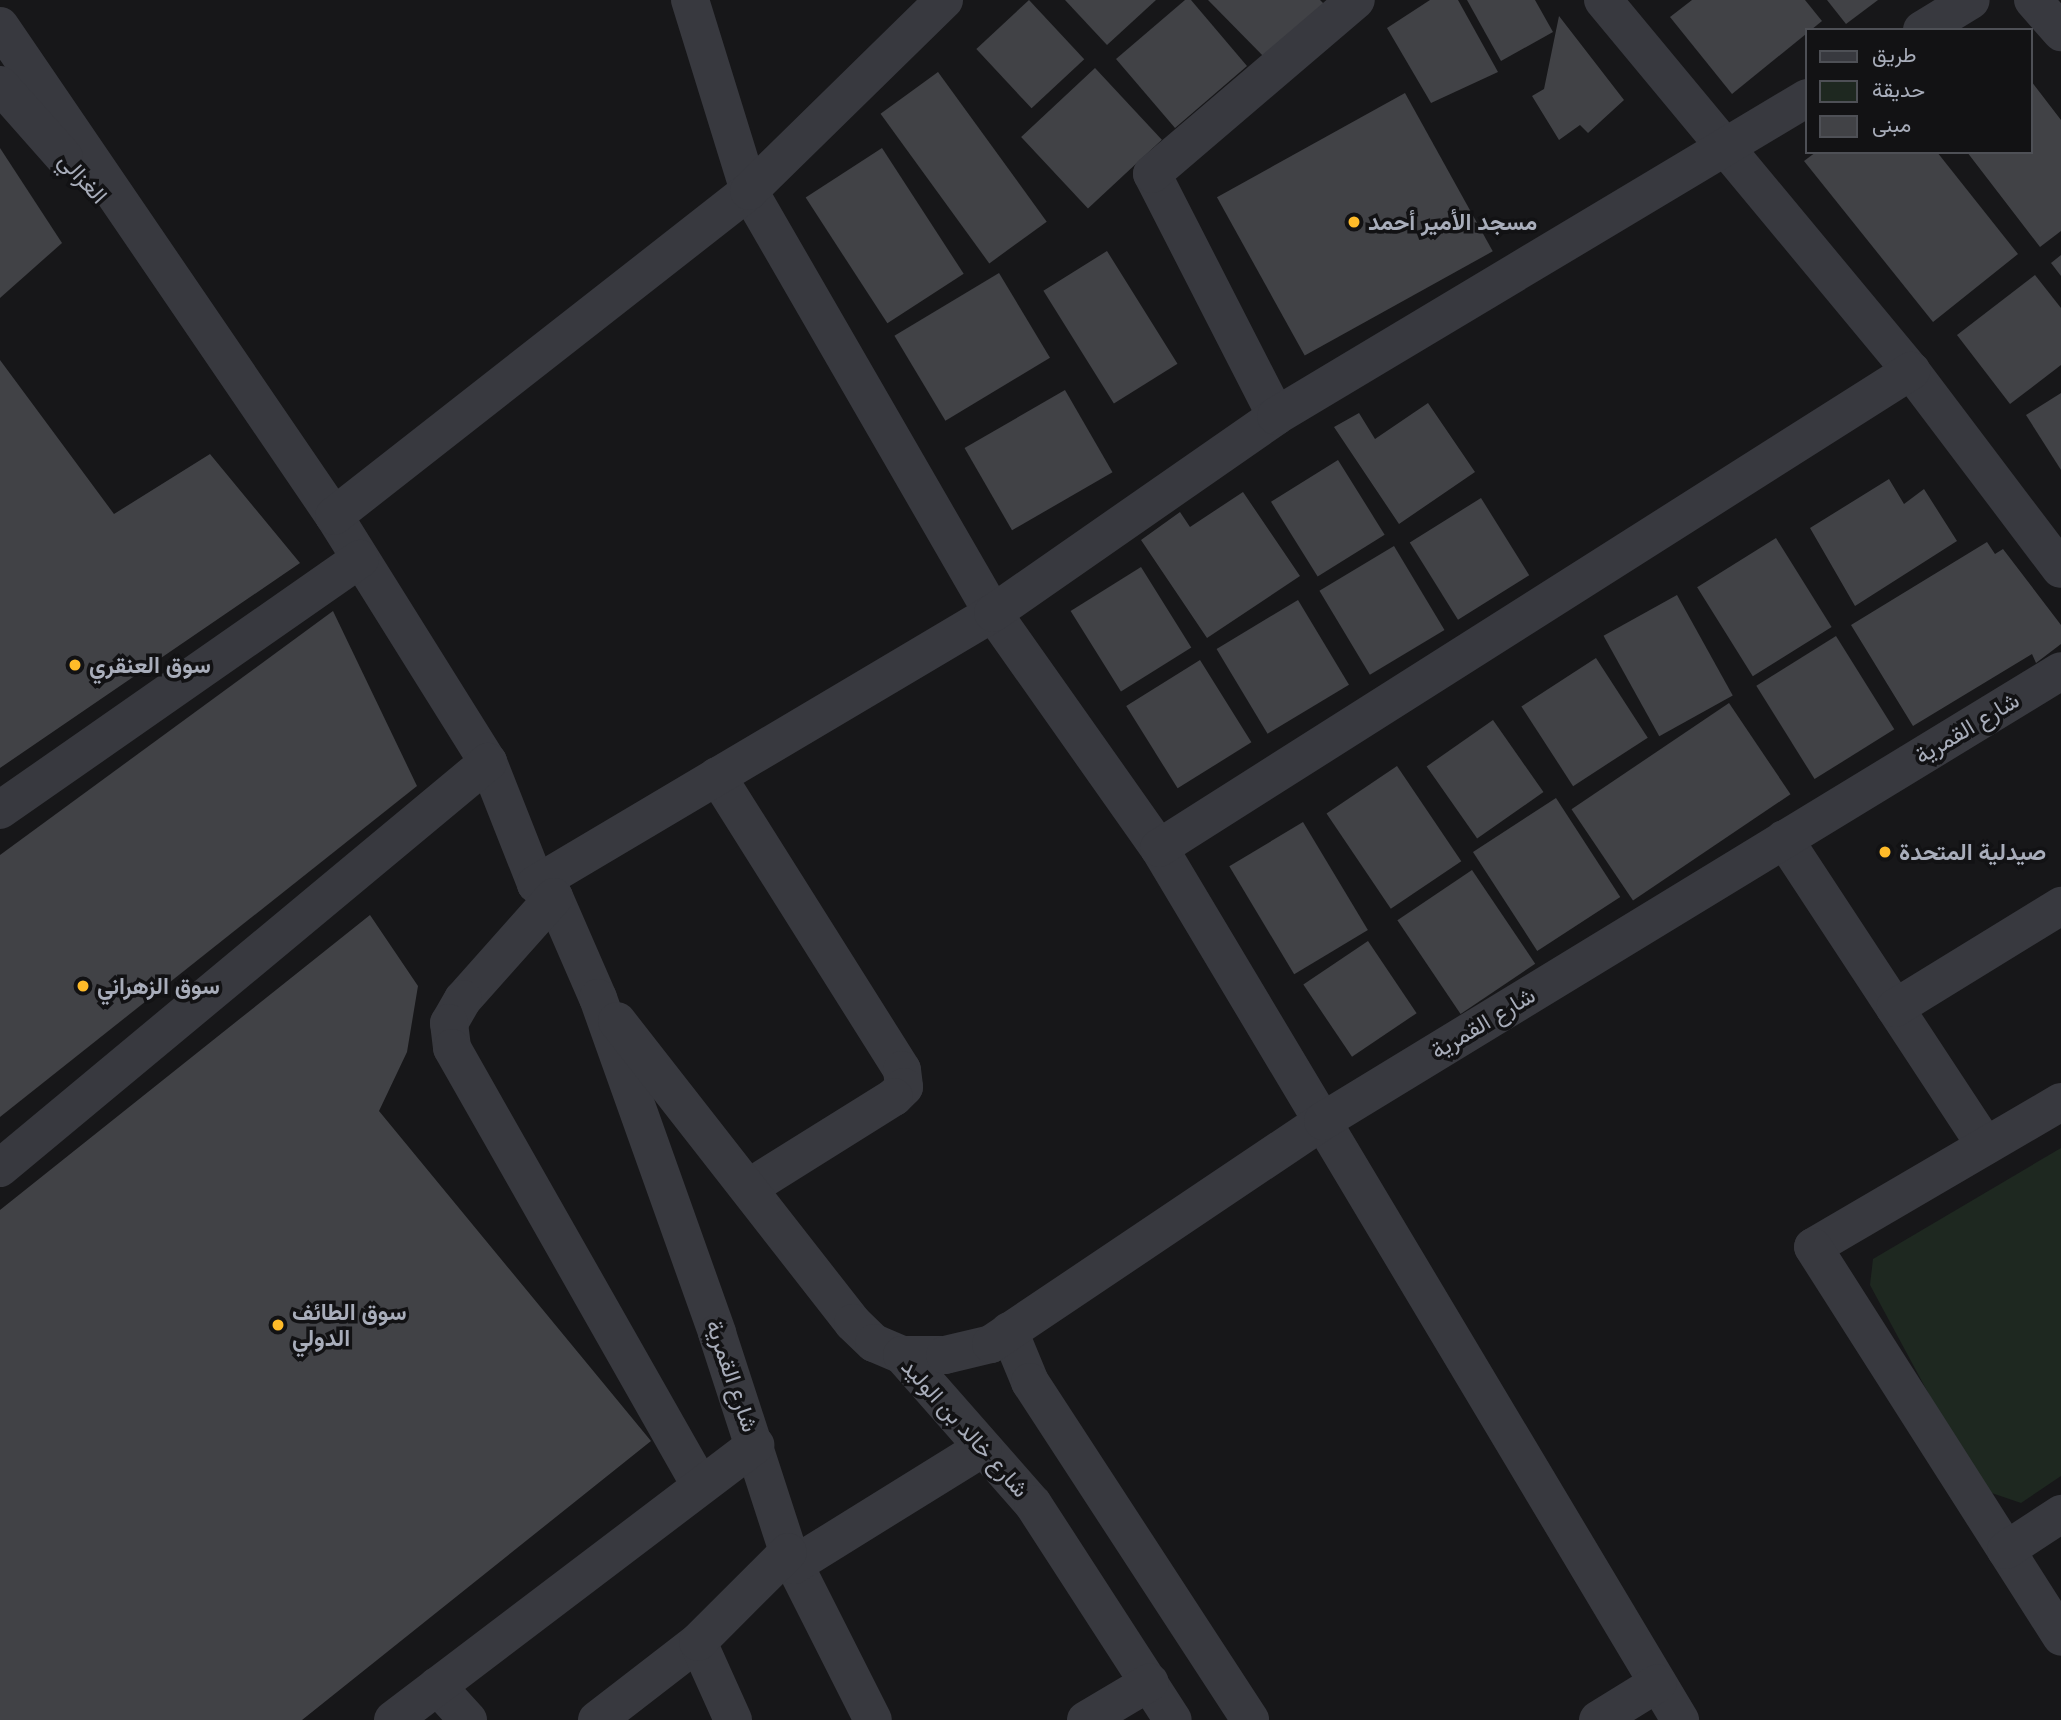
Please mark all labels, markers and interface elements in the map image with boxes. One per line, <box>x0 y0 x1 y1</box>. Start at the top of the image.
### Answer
legend <box>1806 28 2033 154</box>
text: طريق <box>1872 41 1917 68</box>
text: حديقة <box>1872 76 1925 103</box>
text: مبنى <box>1872 111 1911 138</box>
street label: الغزالي <box>53 147 113 209</box>
place label: مسجد الأمير أحمد <box>1368 208 1537 236</box>
marker: مسجد الأمير أحمد <box>1346 214 1362 230</box>
place label: سوق العنقري <box>89 651 211 679</box>
marker: سوق العنقري <box>67 657 83 673</box>
street label: شارع القمرية <box>1910 686 2024 770</box>
place label: صيدلية المتحدة <box>1899 838 2046 866</box>
marker: صيدلية المتحدة <box>1877 844 1893 860</box>
place label: سوق الزهراني <box>97 972 220 1000</box>
marker: سوق الزهراني <box>75 978 91 994</box>
street label: شارع القمرية <box>1426 981 1540 1065</box>
place label: سوق الطائف الدولي <box>292 1298 407 1352</box>
street label: شارع القمرية <box>700 1316 764 1436</box>
marker: سوق الطائف الدولي <box>270 1317 286 1333</box>
street label: شارع خالد بن الوليد <box>896 1353 1034 1503</box>

